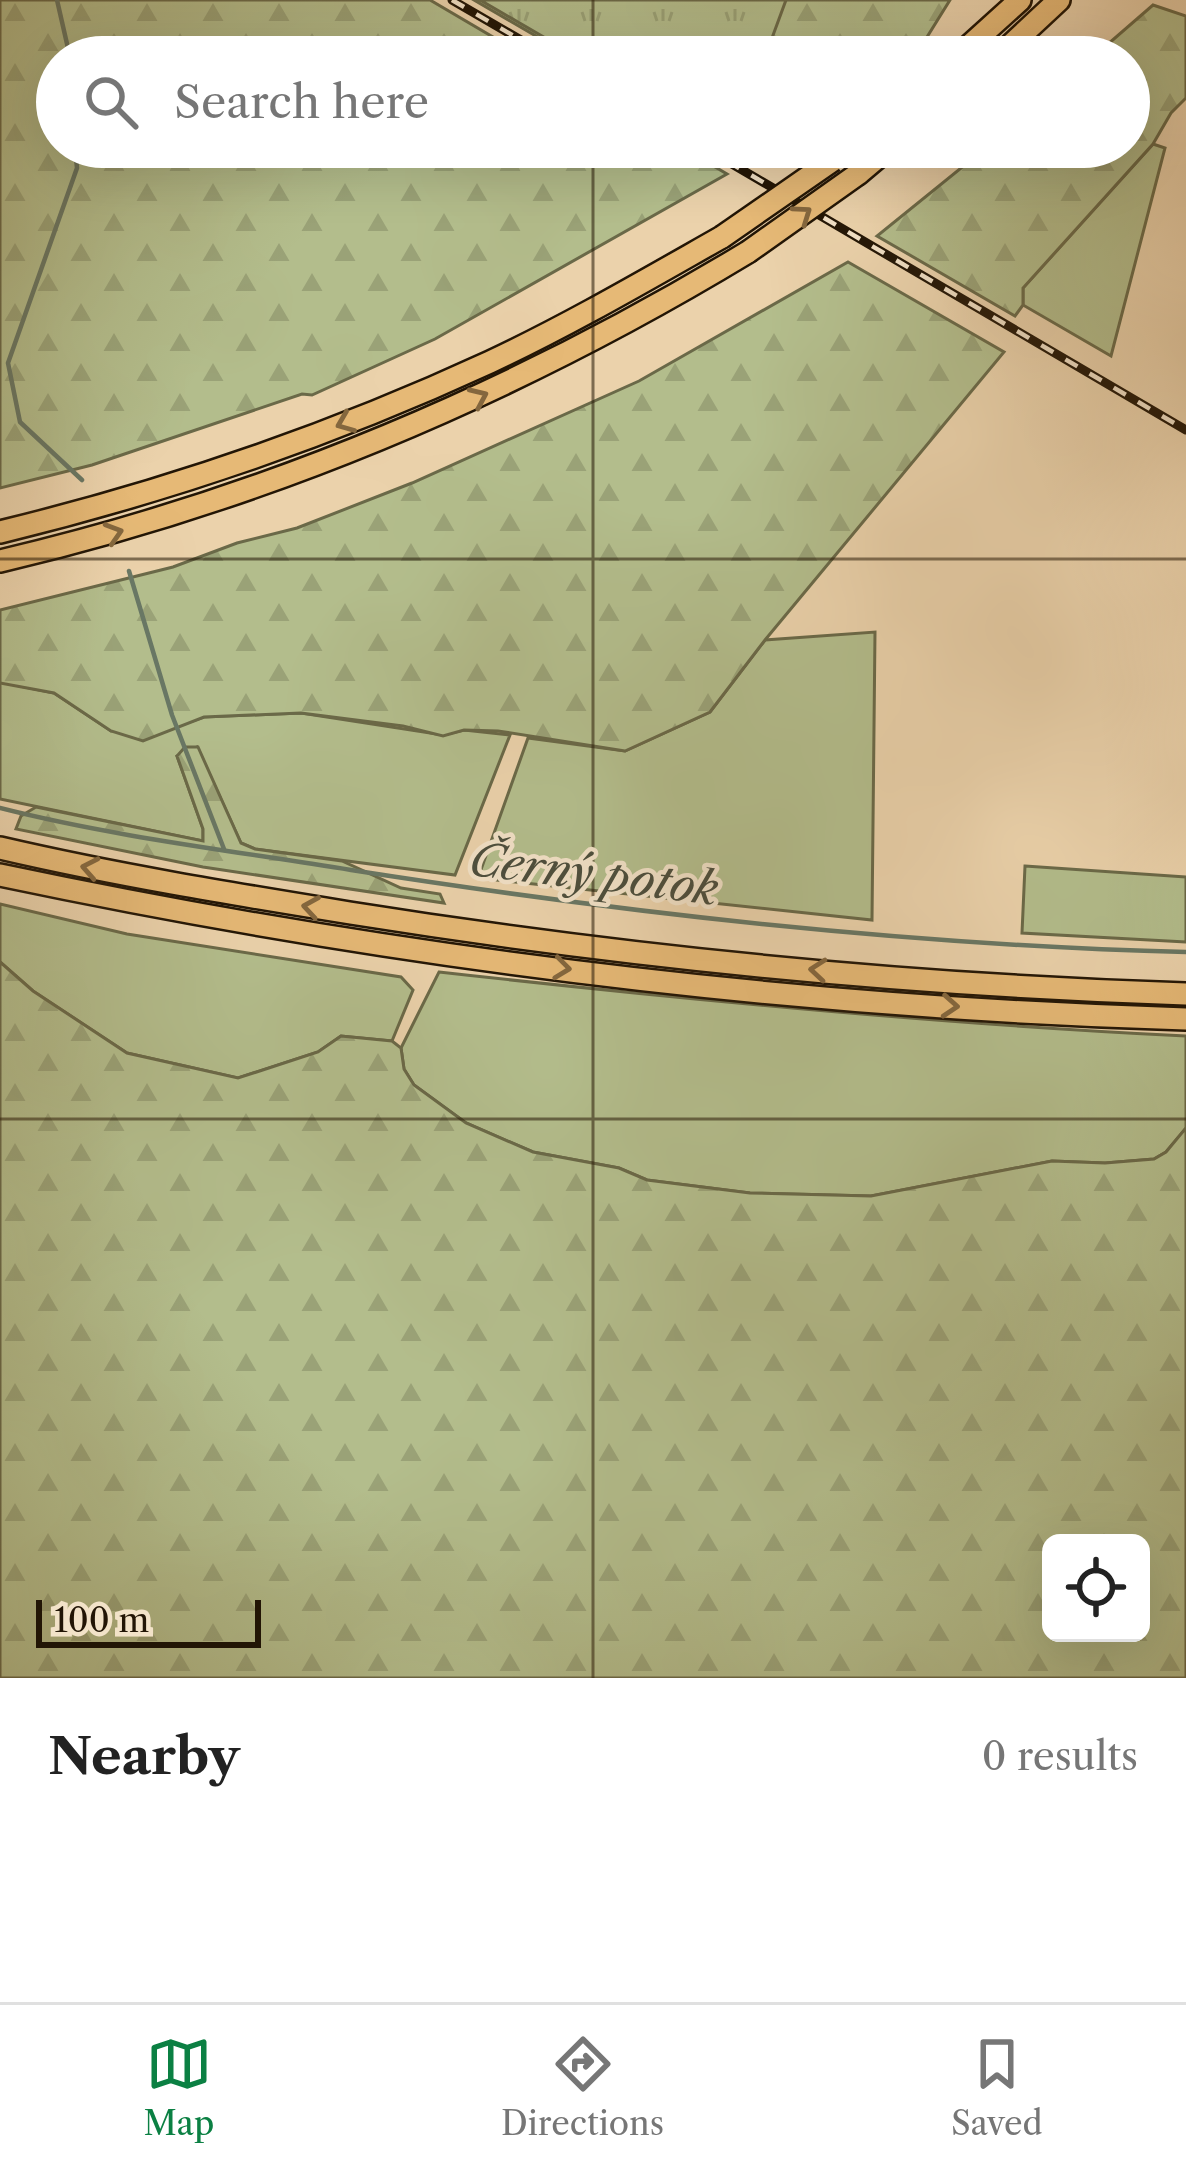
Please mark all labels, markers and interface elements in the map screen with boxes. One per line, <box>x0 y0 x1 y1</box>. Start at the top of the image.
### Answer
search box <box>36 36 1150 168</box>
icon: search <box>78 69 144 135</box>
text: Search here <box>174 74 429 130</box>
one-way arrow <box>790 206 811 228</box>
one-way arrow <box>466 388 488 412</box>
one-way arrow <box>335 409 356 433</box>
one-way arrow <box>102 523 123 548</box>
water label: Černý potok <box>467 831 722 917</box>
one-way arrow <box>80 856 100 882</box>
one-way arrow <box>302 895 321 921</box>
one-way arrow <box>552 955 572 981</box>
one-way arrow <box>808 958 827 984</box>
one-way arrow <box>941 992 960 1018</box>
map controls <box>1042 1534 1150 1642</box>
button: locate <box>1042 1534 1150 1642</box>
scale bar <box>36 1594 261 1647</box>
text: 100 m <box>54 1600 149 1641</box>
text: Nearby <box>48 1725 240 1787</box>
text: 0 results <box>982 1732 1138 1780</box>
tab: Map <box>143 2031 214 2144</box>
tab: Directions <box>501 2031 664 2144</box>
tab: Saved <box>951 2031 1043 2144</box>

